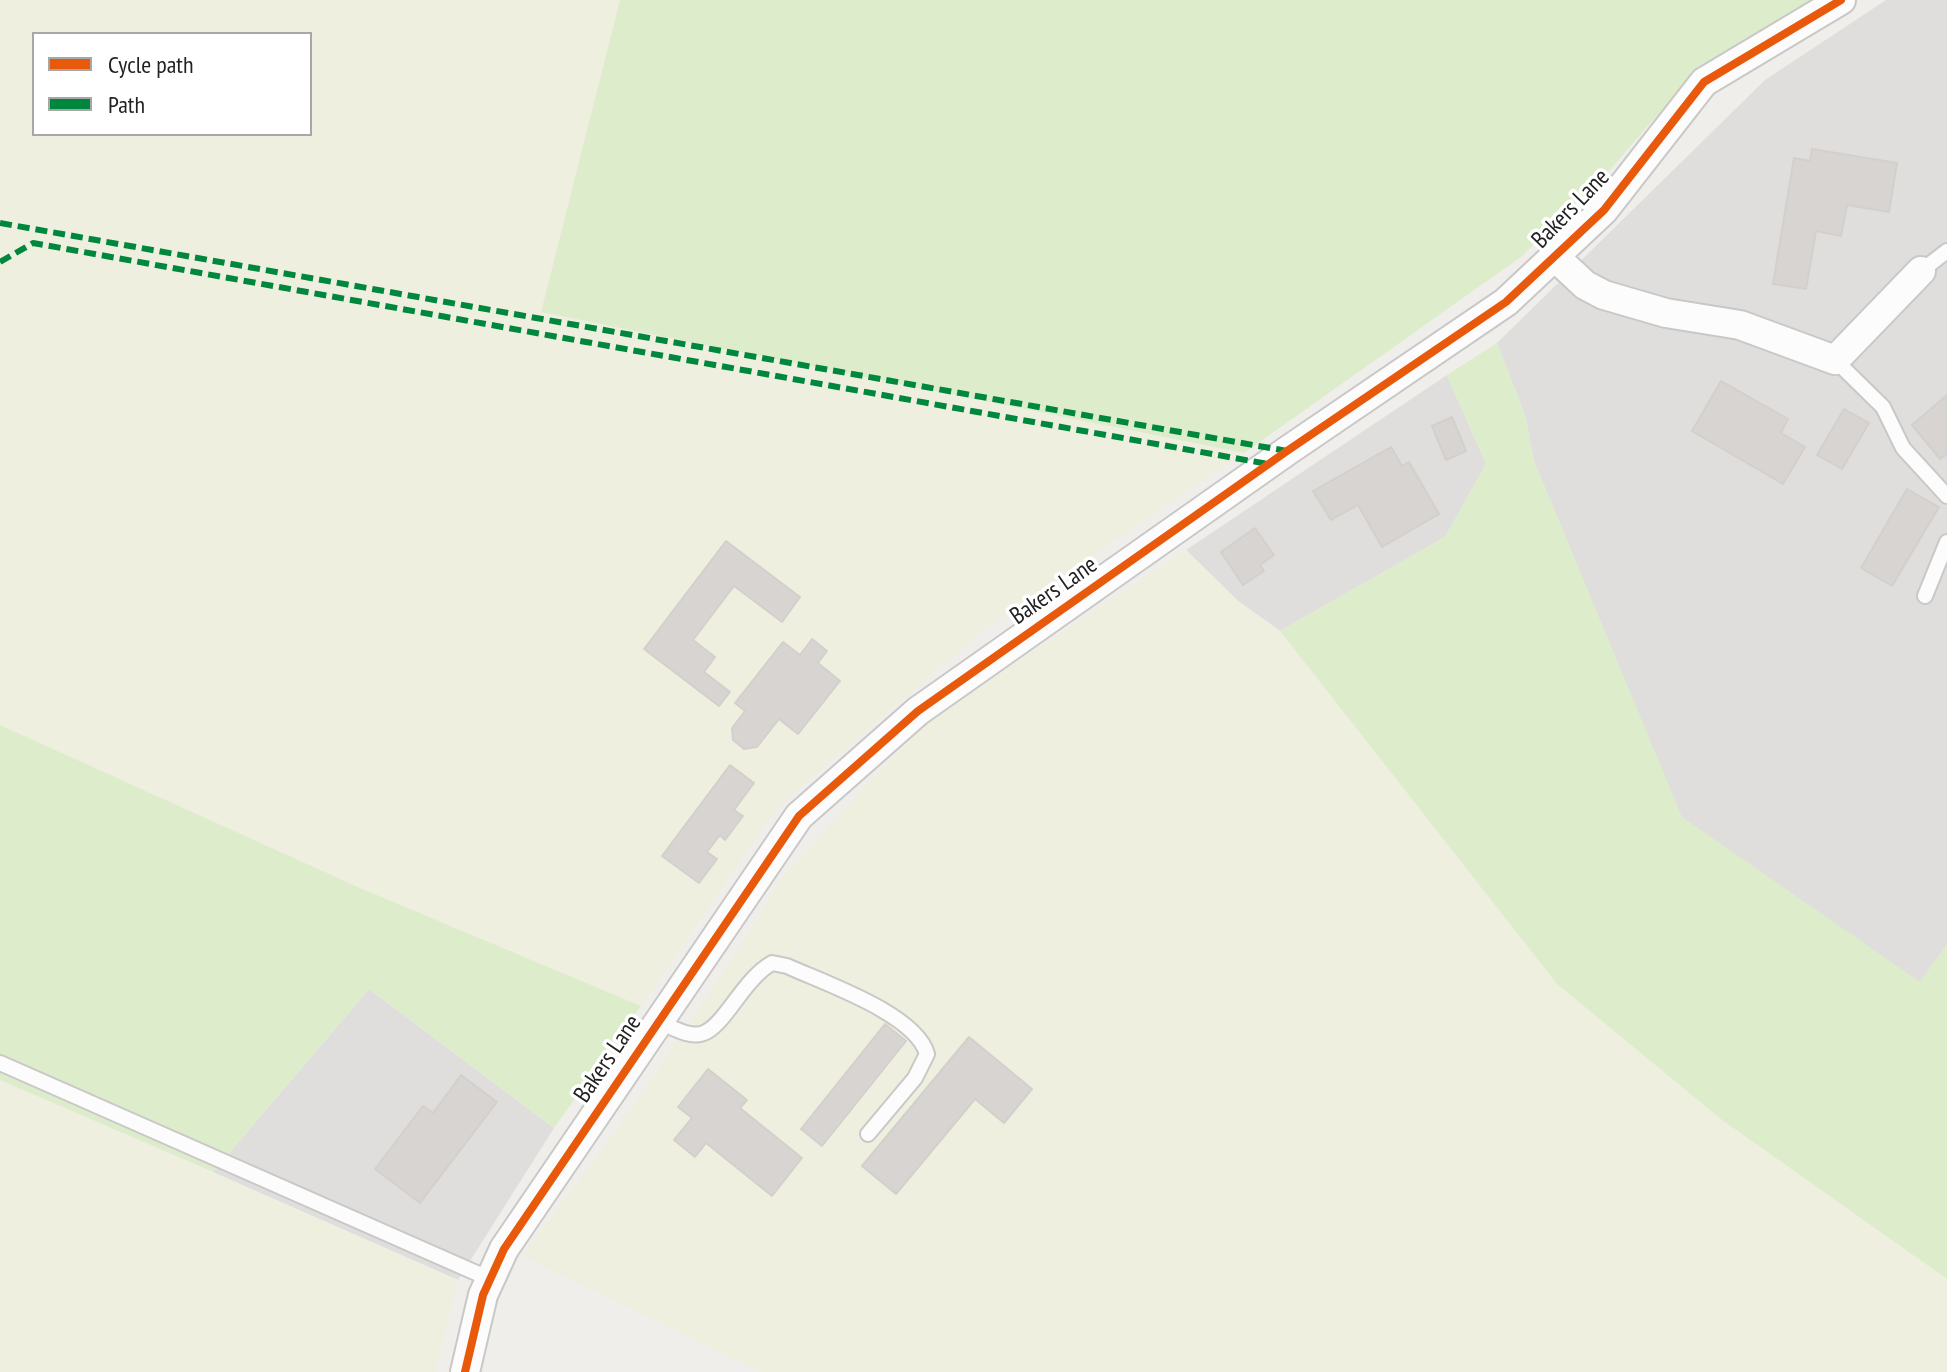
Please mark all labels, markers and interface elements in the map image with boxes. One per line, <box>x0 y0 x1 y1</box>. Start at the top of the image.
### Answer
legend <box>32 32 312 136</box>
text: Cycle path <box>108 49 194 80</box>
text: Path <box>108 89 145 120</box>
street label: Bakers Lane <box>1526 163 1616 255</box>
street label: Bakers Lane <box>1005 551 1103 631</box>
street label: Bakers Lane <box>568 1010 648 1108</box>

